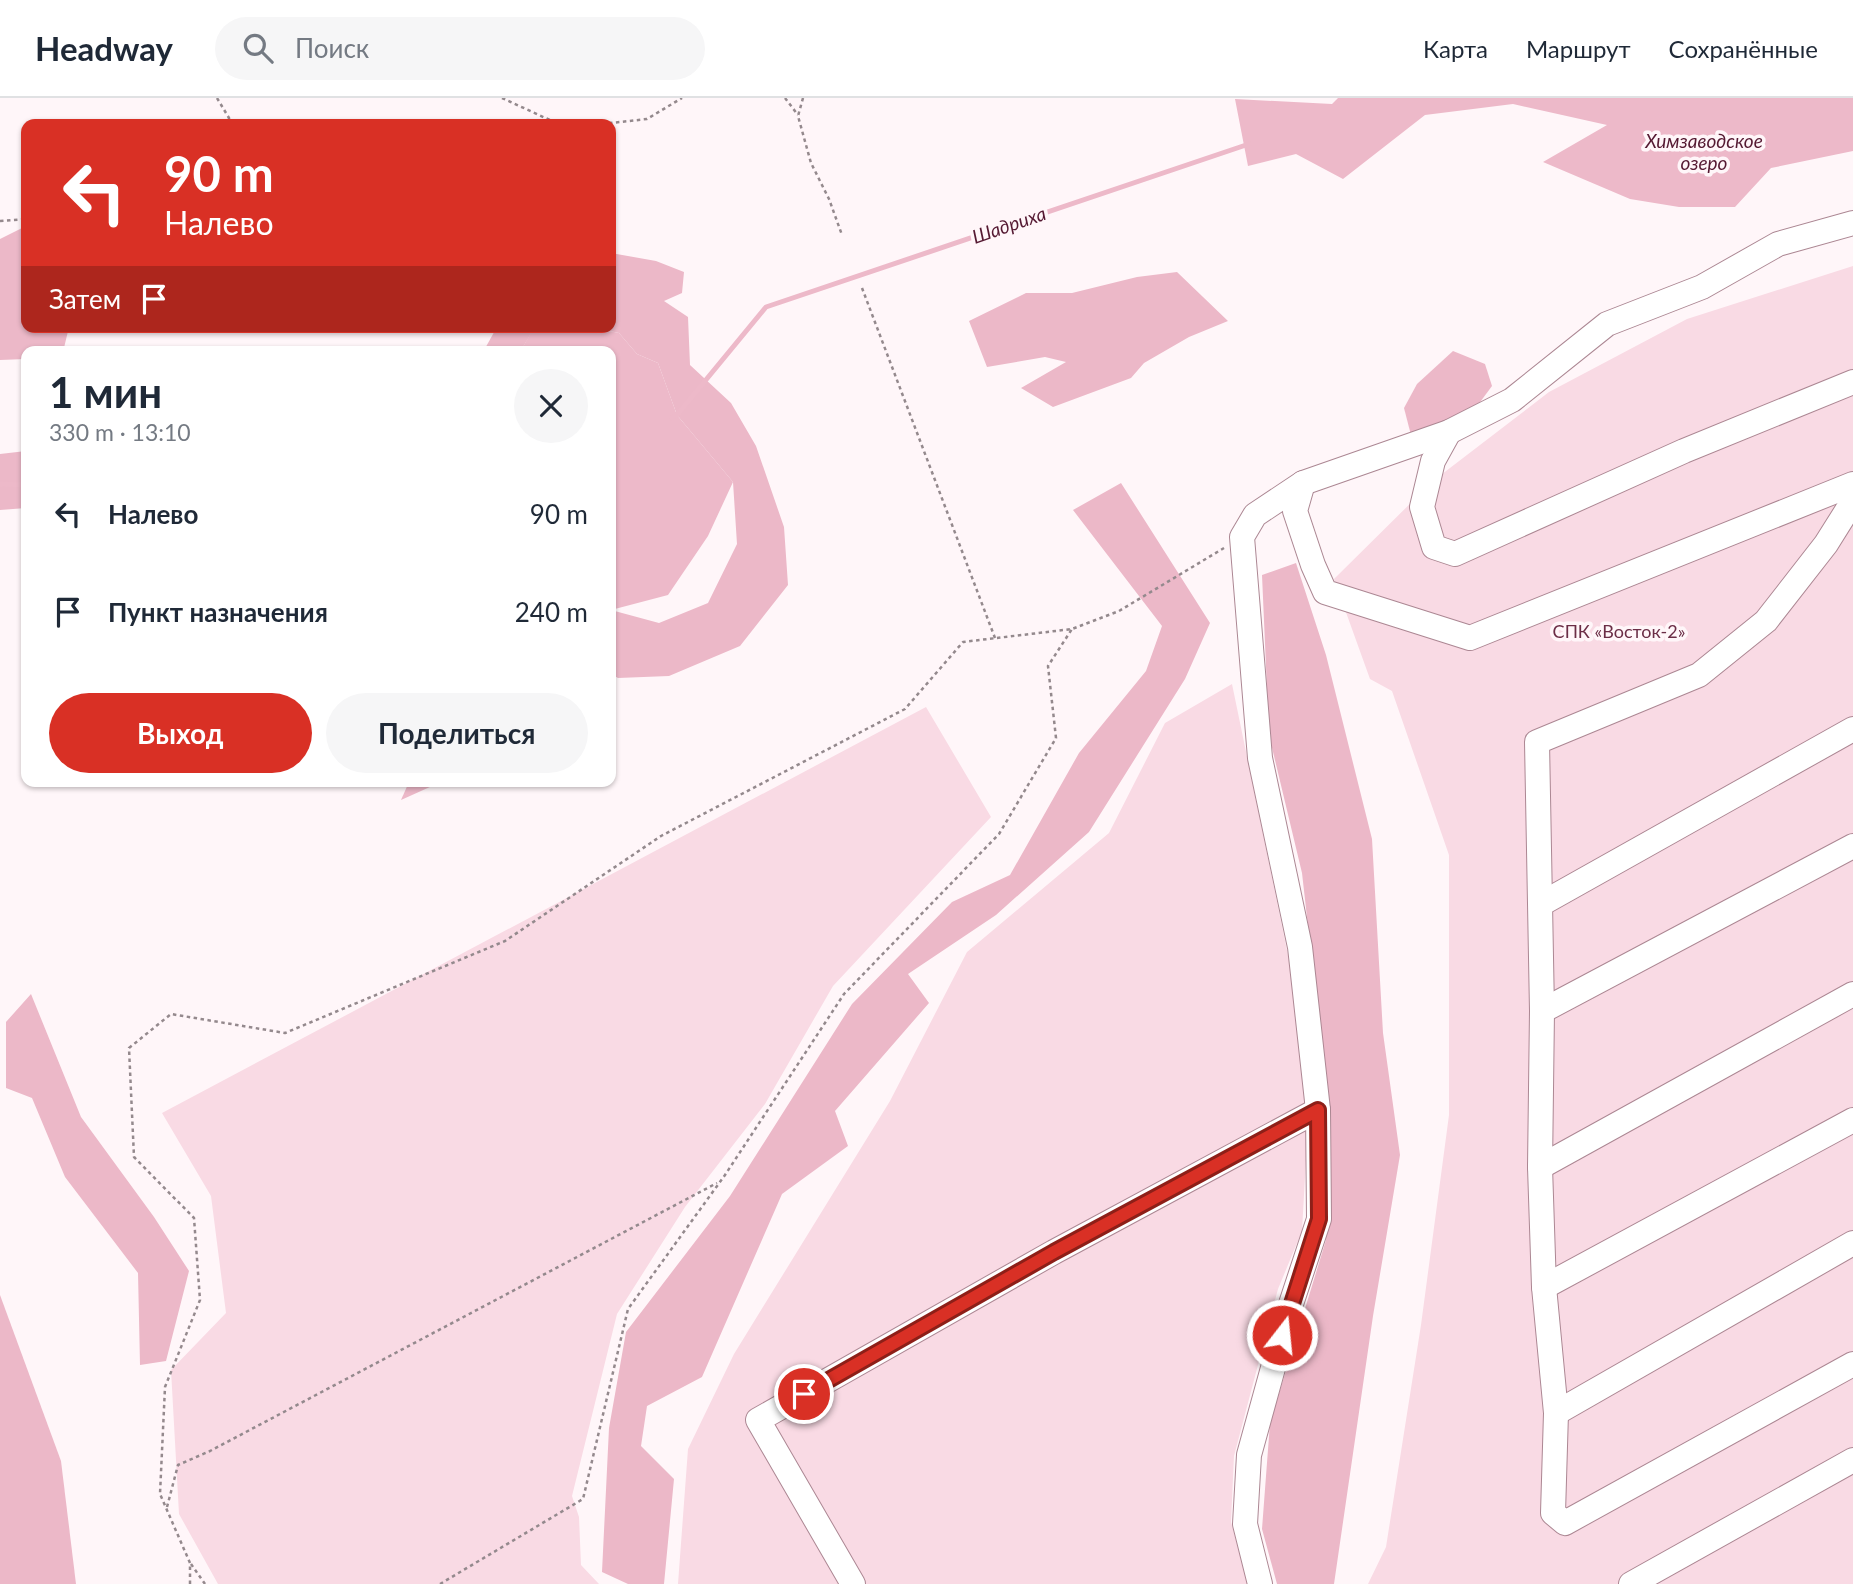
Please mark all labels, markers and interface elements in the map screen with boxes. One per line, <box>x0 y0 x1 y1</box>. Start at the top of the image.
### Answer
search box <box>215 17 705 80</box>
text: Headway <box>35 28 173 68</box>
icon: search <box>239 29 277 67</box>
text: Поиск <box>295 32 369 64</box>
text: Карта <box>1423 34 1488 63</box>
text: Маршрут <box>1526 34 1631 63</box>
text: Сохранённые <box>1669 34 1818 63</box>
water label: Химзаводское озеро <box>1644 129 1763 174</box>
text: 90 m <box>164 144 274 202</box>
icon: left <box>49 147 140 238</box>
water label: Шадриха <box>969 201 1049 248</box>
text: Налево <box>164 203 274 242</box>
icon: arrive <box>135 280 173 318</box>
text: Затем <box>49 283 121 315</box>
text: 1 мин <box>49 367 162 417</box>
button: close <box>514 369 588 443</box>
text: 330 m · 13:10 <box>49 418 191 446</box>
icon: left <box>49 495 87 533</box>
text: Налево <box>108 498 198 530</box>
text: 90 m <box>530 498 588 530</box>
icon: arrive <box>49 593 87 631</box>
text: Пункт назначения <box>108 596 328 628</box>
text: 240 m <box>515 596 588 628</box>
park label: СПК «Восток-2» <box>1553 620 1685 642</box>
button: Выход <box>49 693 312 773</box>
button: Поделиться <box>326 693 588 773</box>
position arrow <box>1245 1298 1319 1372</box>
pin <box>774 1364 834 1424</box>
icon: arrive <box>785 1375 823 1413</box>

